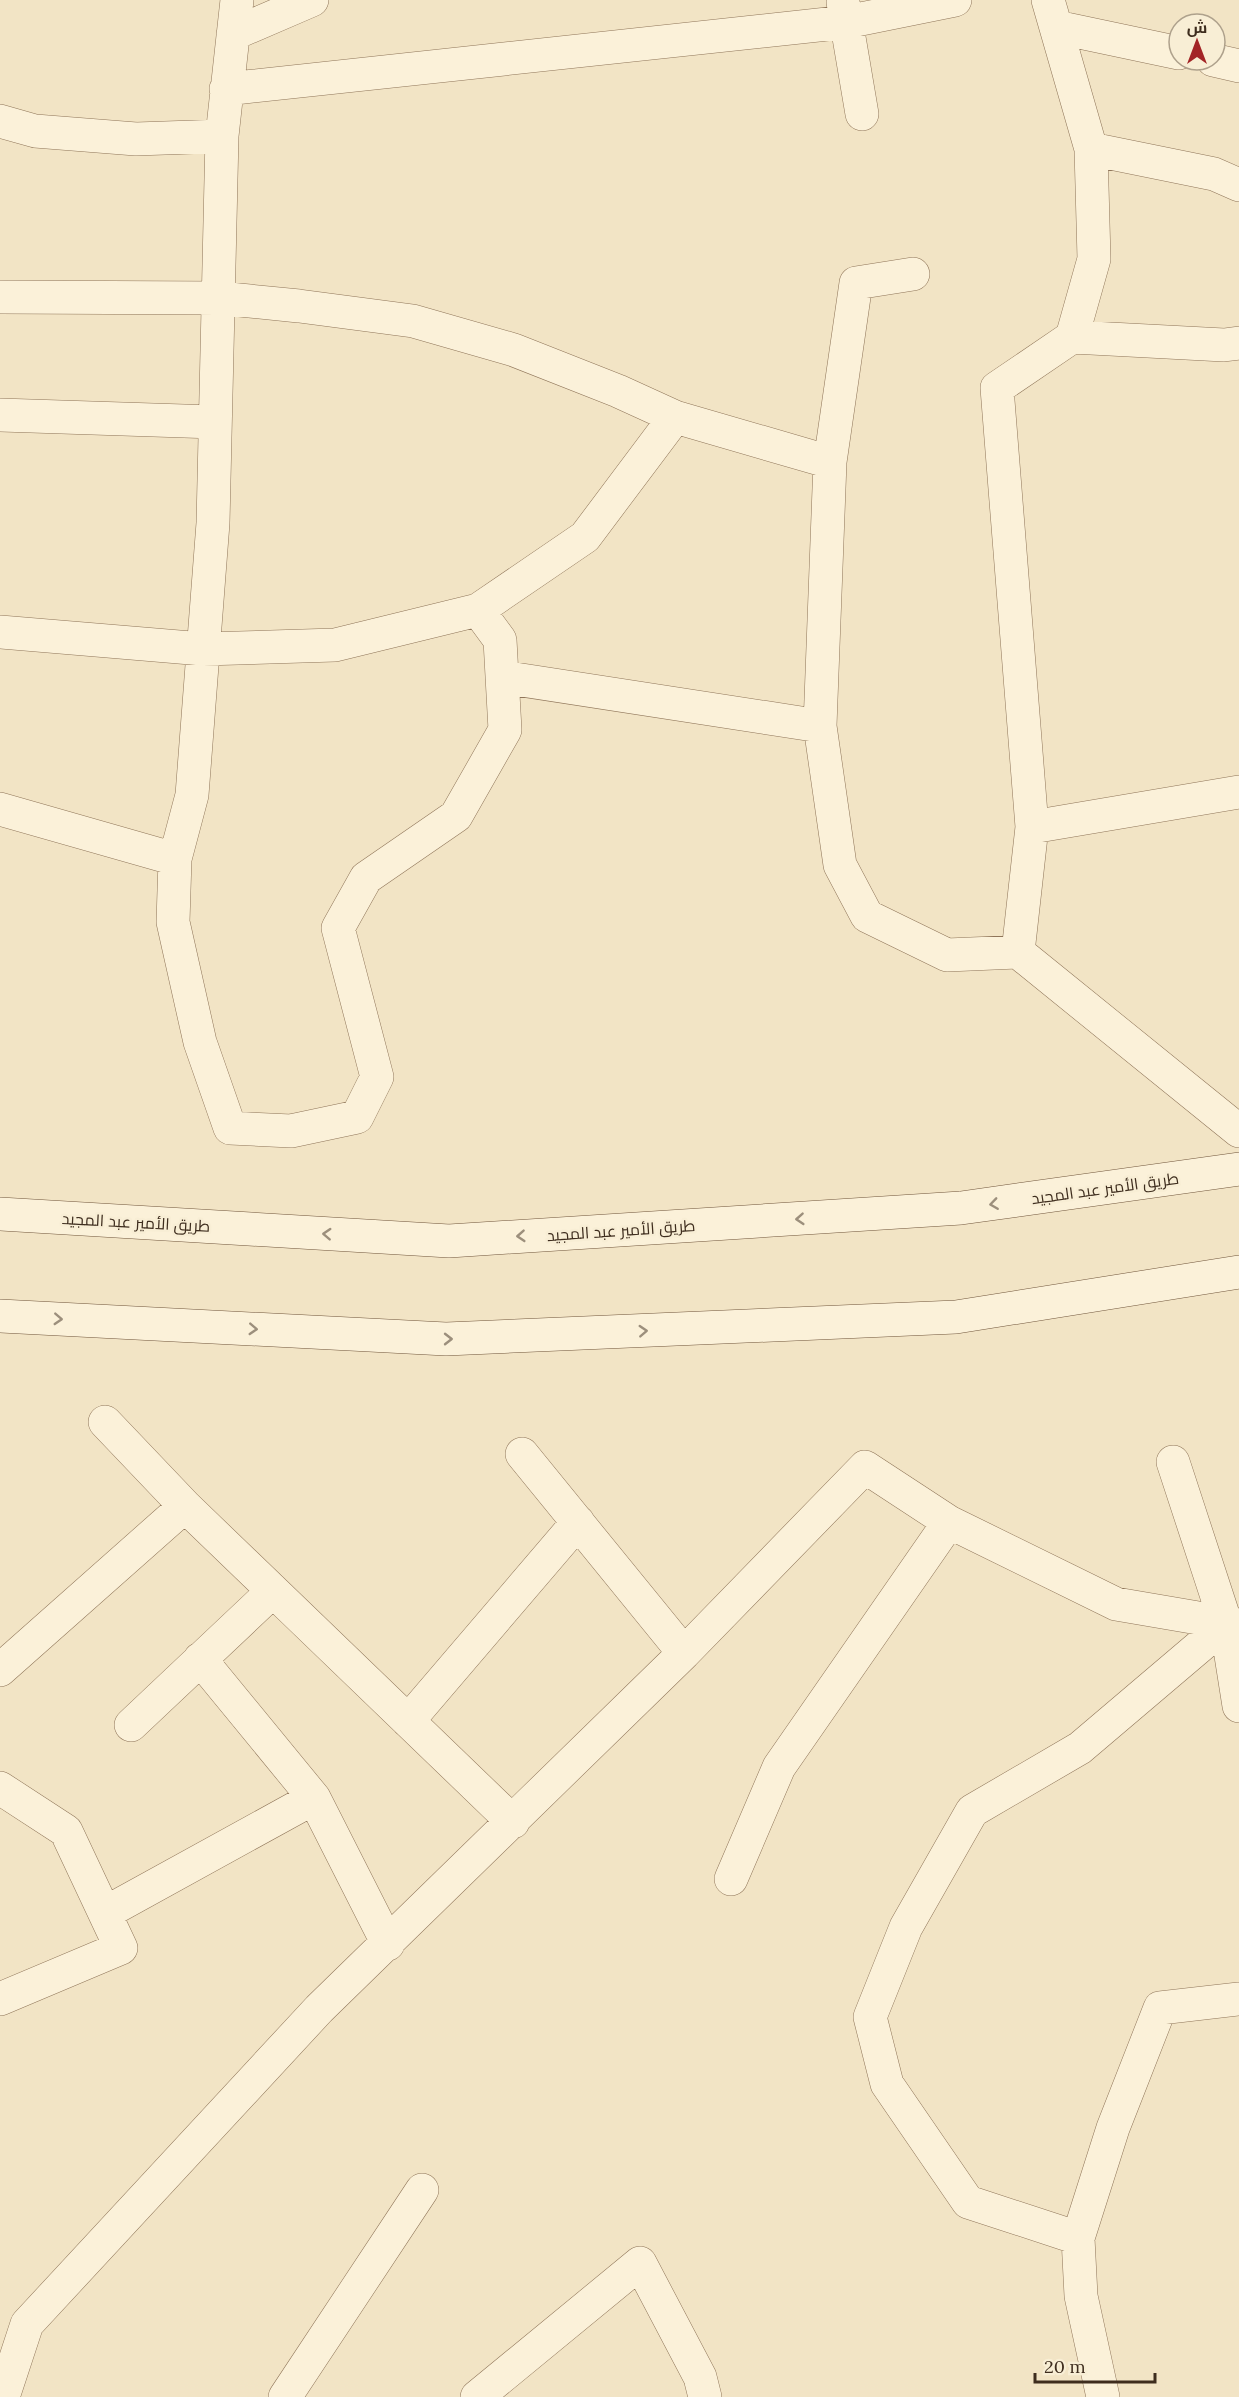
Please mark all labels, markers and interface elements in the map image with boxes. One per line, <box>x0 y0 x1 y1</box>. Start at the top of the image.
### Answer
north arrow <box>1167 12 1227 72</box>
text: ش <box>1187 17 1207 37</box>
street label: طريق الأمير عبد المجيد <box>1030 1168 1180 1209</box>
one-way arrow <box>989 1197 999 1209</box>
street label: طريق الأمير عبد المجيد <box>61 1208 211 1237</box>
one-way arrow <box>795 1212 804 1225</box>
street label: طريق الأمير عبد المجيد <box>546 1215 696 1246</box>
one-way arrow <box>322 1227 331 1240</box>
one-way arrow <box>517 1230 526 1243</box>
one-way arrow <box>54 1313 63 1326</box>
one-way arrow <box>249 1323 258 1336</box>
one-way arrow <box>638 1324 647 1337</box>
one-way arrow <box>443 1333 452 1345</box>
scale bar <box>1035 2346 1155 2384</box>
text: 20 m <box>1044 2355 1086 2378</box>

